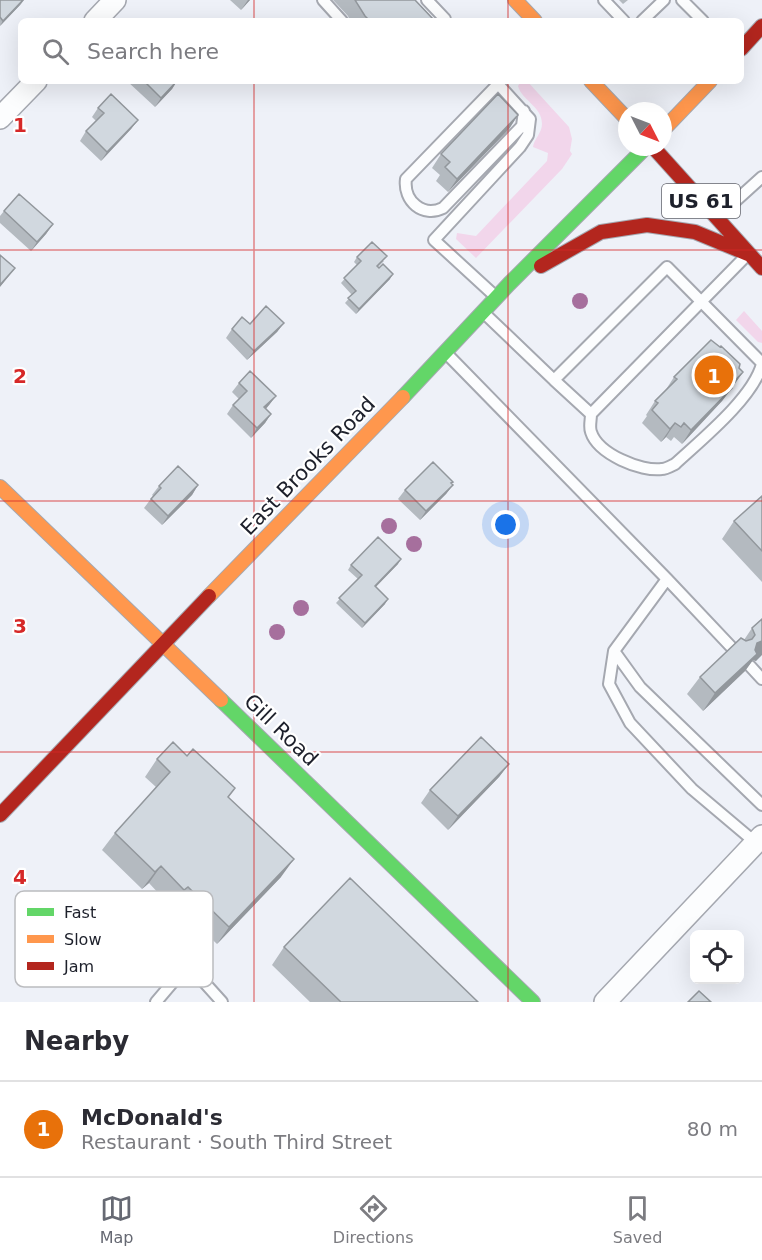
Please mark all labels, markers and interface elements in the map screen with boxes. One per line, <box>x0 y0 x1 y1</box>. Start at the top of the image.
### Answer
search box <box>18 18 744 84</box>
icon: search <box>39 35 72 68</box>
text: Search here <box>87 39 219 64</box>
north arrow <box>618 102 672 156</box>
text: 1 <box>13 113 27 137</box>
road number: US 61 <box>662 184 740 218</box>
pin: 1 <box>694 352 734 398</box>
text: 2 <box>13 364 27 388</box>
street label: East Brooks Road <box>236 392 380 540</box>
your location <box>491 510 520 539</box>
text: 3 <box>13 614 27 638</box>
street label: Gill Road <box>239 689 323 771</box>
text: 4 <box>13 865 27 889</box>
legend <box>15 891 213 987</box>
text: Fast <box>64 903 96 922</box>
text: Slow <box>64 930 101 949</box>
map controls <box>690 930 744 984</box>
button: locate <box>690 930 744 984</box>
text: Jam <box>63 957 94 976</box>
text: Nearby <box>24 1026 129 1056</box>
text: McDonald's <box>81 1105 223 1130</box>
text: 1 <box>37 1117 50 1141</box>
text: 80 m <box>687 1117 738 1141</box>
text: Restaurant · South Third Street <box>81 1130 392 1154</box>
tab: Map <box>100 1192 133 1247</box>
tab: Directions <box>333 1192 413 1247</box>
tab: Saved <box>613 1192 662 1247</box>

